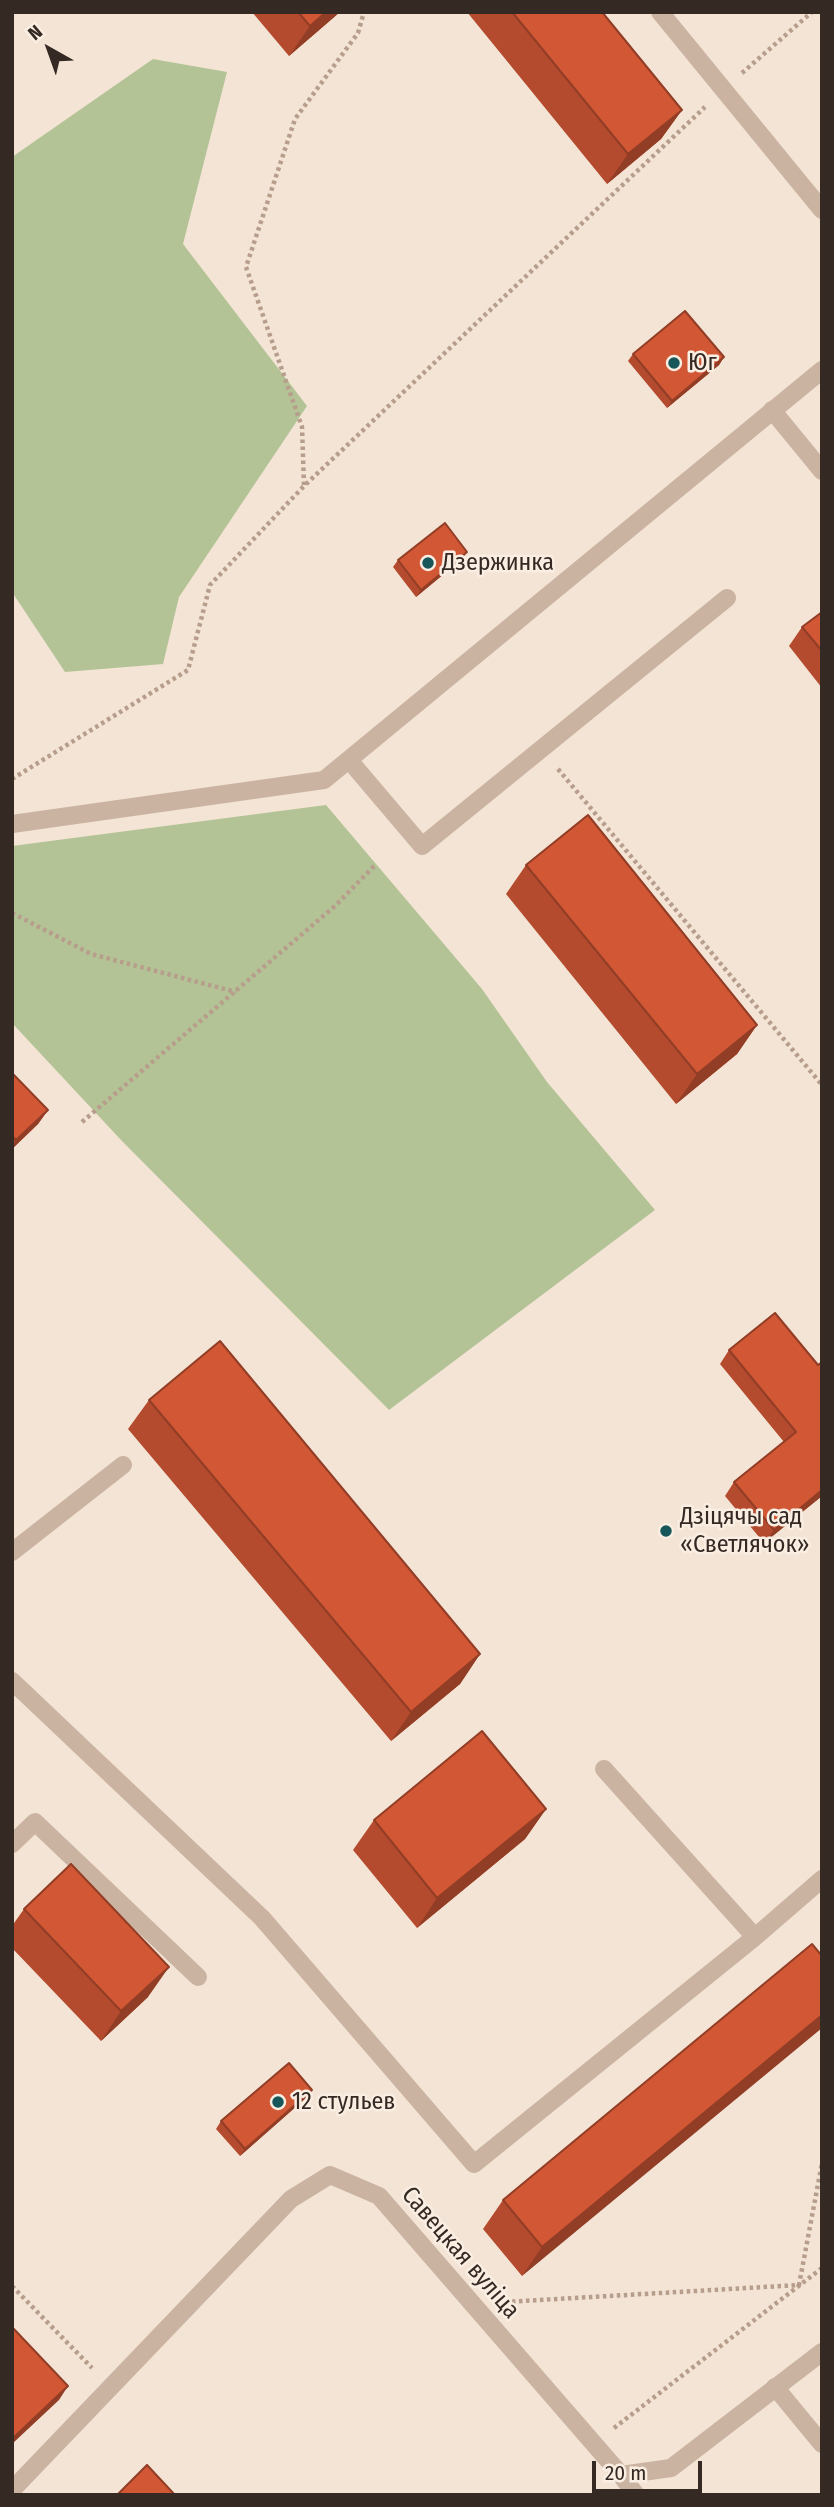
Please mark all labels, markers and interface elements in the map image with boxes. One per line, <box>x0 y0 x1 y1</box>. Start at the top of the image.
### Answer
north arrow <box>14 14 84 84</box>
text: N <box>23 20 47 45</box>
place label: Юг <box>688 349 717 377</box>
marker: Юг <box>666 355 682 371</box>
place label: Дзержинка <box>442 549 554 577</box>
marker: Дзержинка <box>420 555 436 571</box>
place label: Дзіцячы сад «Светлячок» <box>680 1503 809 1559</box>
marker: Дзіцячы сад «Светлячок» <box>658 1523 674 1539</box>
place label: 12 стульев <box>292 2088 395 2116</box>
marker: 12 стульев <box>270 2094 286 2110</box>
street label: Савецкая вуліца <box>395 2181 525 2325</box>
scale bar <box>596 2448 706 2492</box>
text: 20 m <box>605 2460 646 2486</box>

